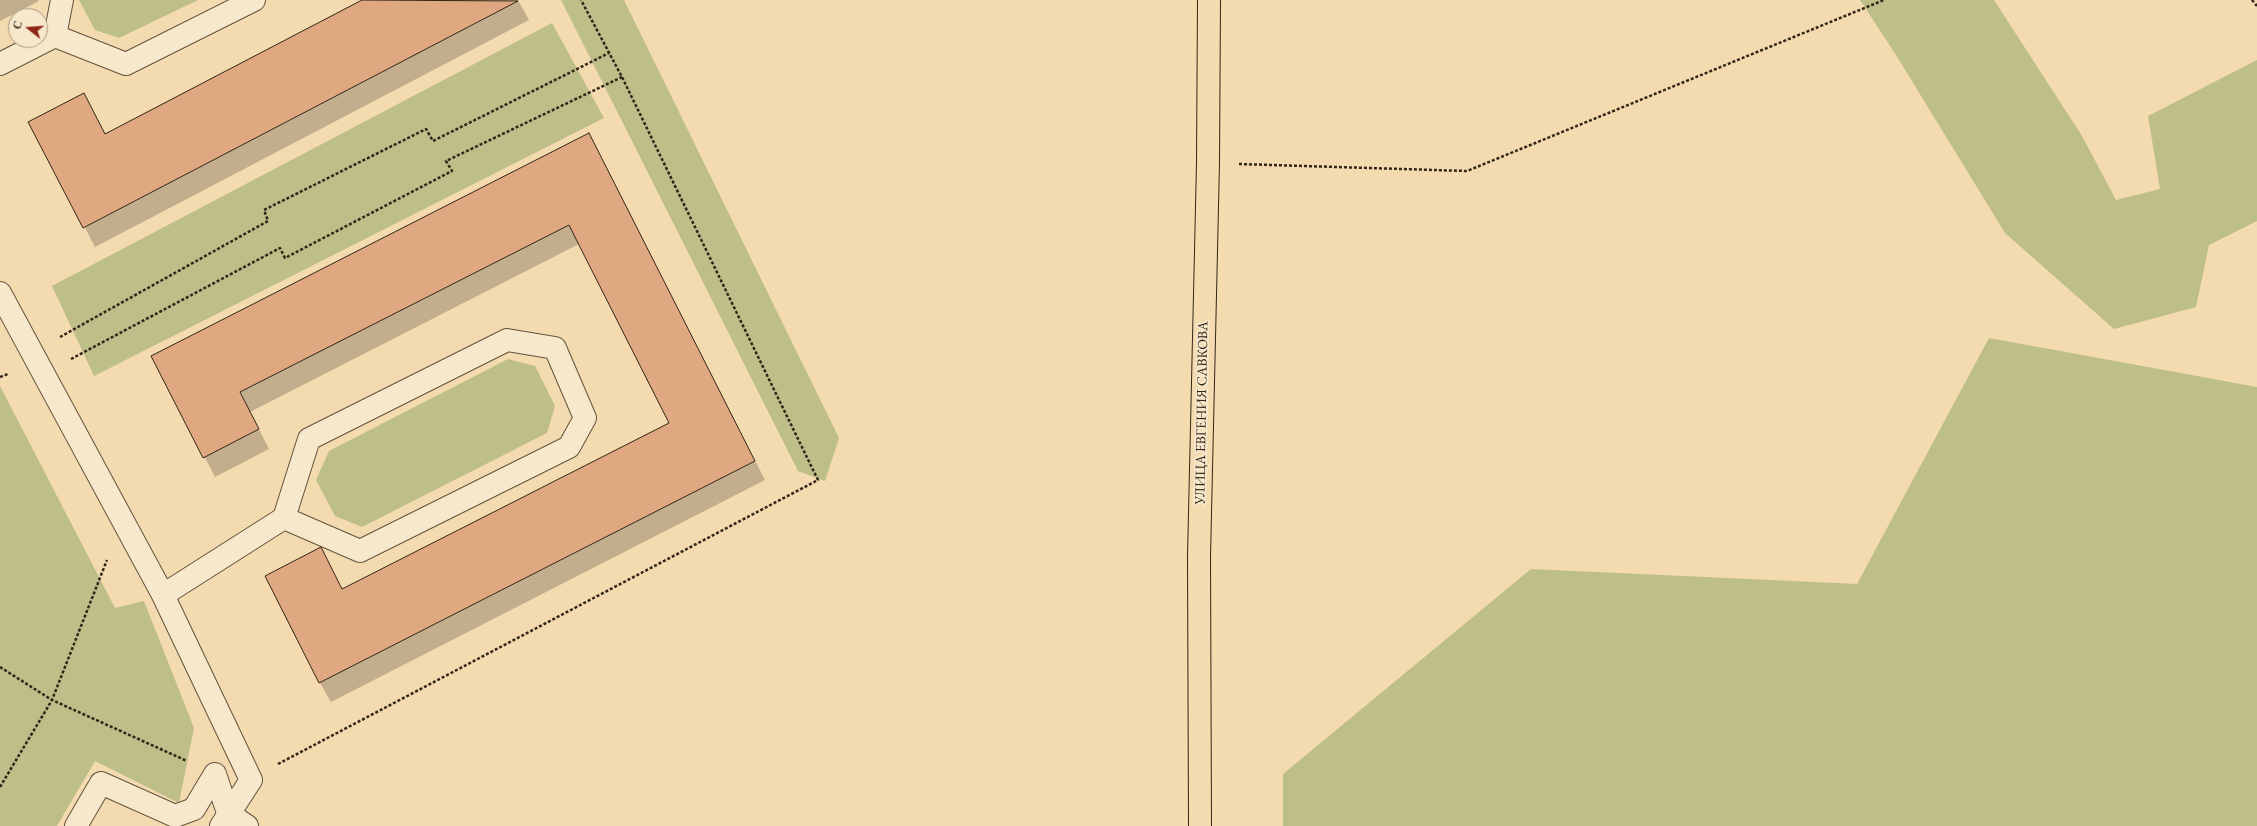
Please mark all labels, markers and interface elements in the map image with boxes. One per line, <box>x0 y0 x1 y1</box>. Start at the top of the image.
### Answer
north arrow <box>8 8 48 48</box>
text: С <box>10 19 25 31</box>
street label: УЛИЦА ЕВГЕНИЯ САВКОВА <box>1192 321 1212 505</box>

